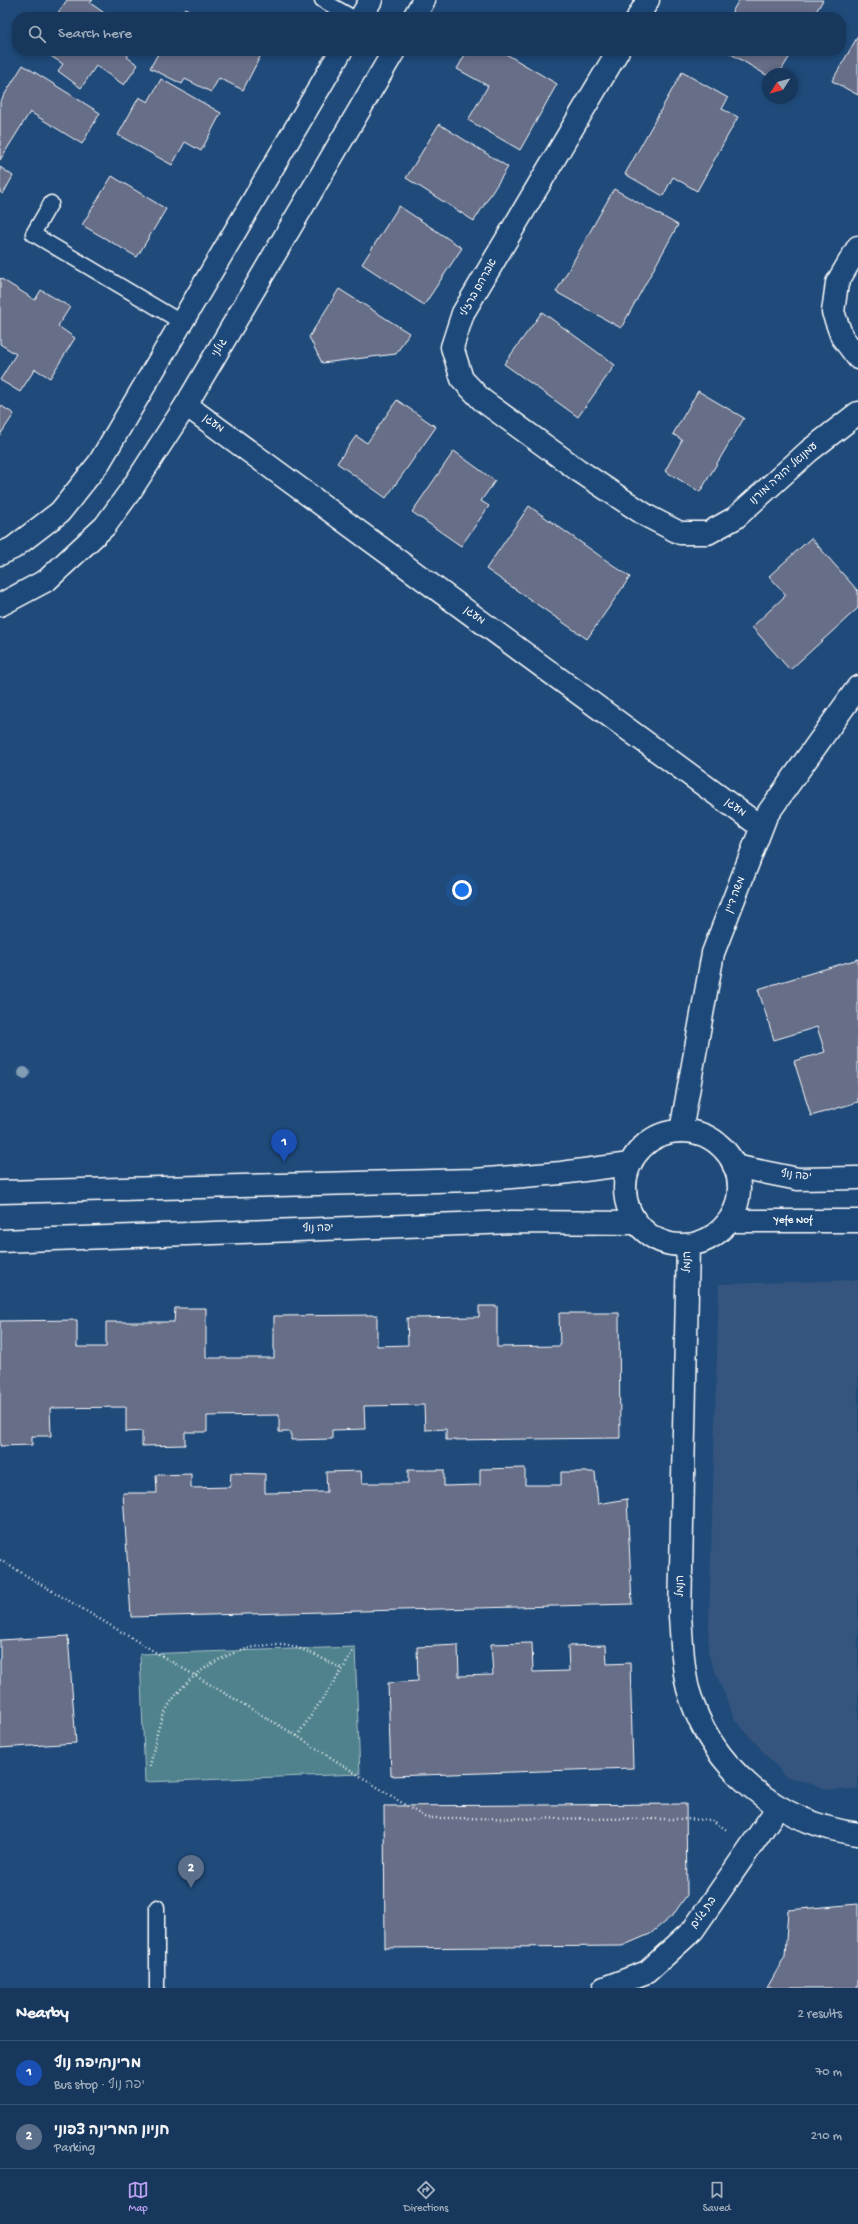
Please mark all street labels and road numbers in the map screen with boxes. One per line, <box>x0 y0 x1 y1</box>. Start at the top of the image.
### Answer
street label: אברהם ברזילי <box>457 256 500 319</box>
street label: גולני <box>208 336 230 359</box>
street label: מעגן <box>200 412 226 436</box>
street label: עמנואל יהודה מורנו <box>746 439 821 507</box>
street label: מעגן <box>461 604 487 628</box>
street label: מעגן <box>722 796 748 820</box>
street label: משה דיין <box>724 875 748 915</box>
street label: יפה נוף <box>780 1167 812 1184</box>
street label: Yefe Nof <box>773 1214 814 1227</box>
street label: יפה נוף <box>302 1221 334 1236</box>
street label: הנמל <box>680 1251 694 1273</box>
street label: הנמל <box>673 1575 687 1597</box>
street label: בת גלים <box>687 1894 719 1931</box>

